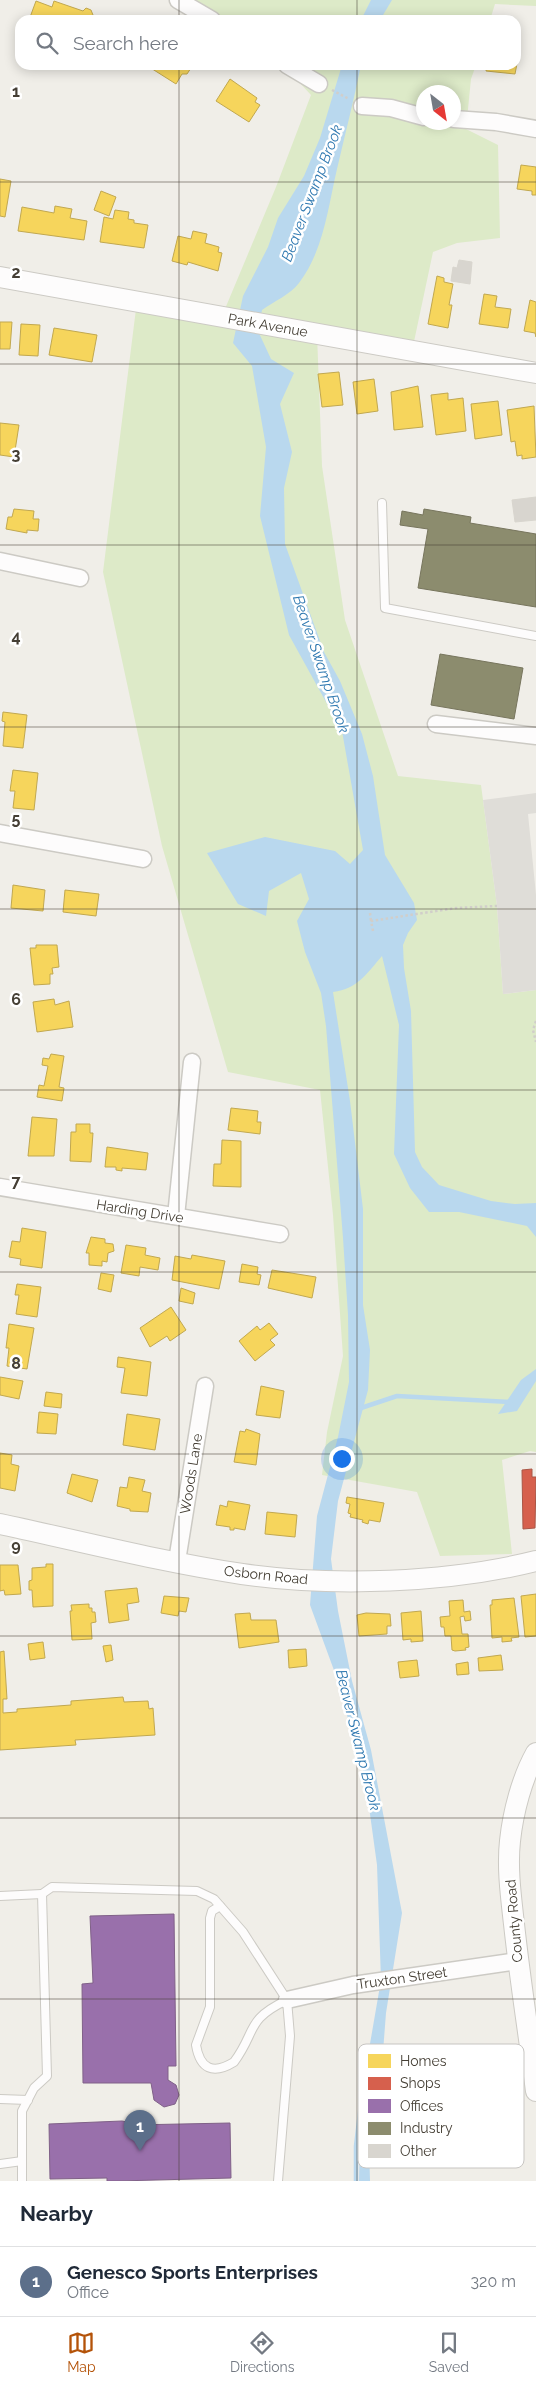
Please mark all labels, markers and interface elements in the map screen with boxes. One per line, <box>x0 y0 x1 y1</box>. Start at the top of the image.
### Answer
search box <box>15 15 521 70</box>
icon: search <box>33 29 61 57</box>
text: Search here <box>73 32 179 54</box>
text: 1 <box>12 82 20 101</box>
north arrow <box>416 85 461 130</box>
water label: Beaver Swamp Brook <box>278 122 346 264</box>
text: 2 <box>11 263 21 282</box>
street label: Park Avenue <box>227 310 309 340</box>
text: 3 <box>12 445 21 464</box>
water label: Beaver Swamp Brook <box>289 593 353 735</box>
text: 4 <box>11 627 21 646</box>
text: 5 <box>12 809 21 828</box>
text: 6 <box>11 990 21 1009</box>
text: 7 <box>12 1172 21 1191</box>
street label: Harding Drive <box>95 1196 185 1226</box>
text: 8 <box>11 1354 21 1373</box>
street label: Woods Lane <box>177 1432 205 1516</box>
your location <box>329 1446 355 1472</box>
text: 9 <box>11 1536 21 1555</box>
street label: Osborn Road <box>223 1563 309 1587</box>
water label: Beaver Swamp Brook <box>332 1668 384 1812</box>
street label: County Road <box>502 1879 526 1963</box>
street label: Truxton Street <box>356 1964 448 1992</box>
legend <box>358 2044 524 2168</box>
text: Homes <box>400 2053 447 2069</box>
text: Shops <box>400 2075 441 2091</box>
text: Offices <box>400 2098 444 2114</box>
pin: 1 <box>124 2110 156 2151</box>
text: Industry <box>400 2120 453 2136</box>
text: Other <box>400 2143 437 2159</box>
text: Nearby <box>20 2201 93 2226</box>
text: Genesco Sports Enterprises <box>67 2261 318 2283</box>
text: 1 <box>32 2272 40 2291</box>
text: 320 m <box>471 2272 516 2291</box>
text: Office <box>67 2283 109 2302</box>
tab: Map <box>67 2329 96 2375</box>
tab: Directions <box>230 2329 295 2375</box>
tab: Saved <box>429 2329 469 2375</box>

